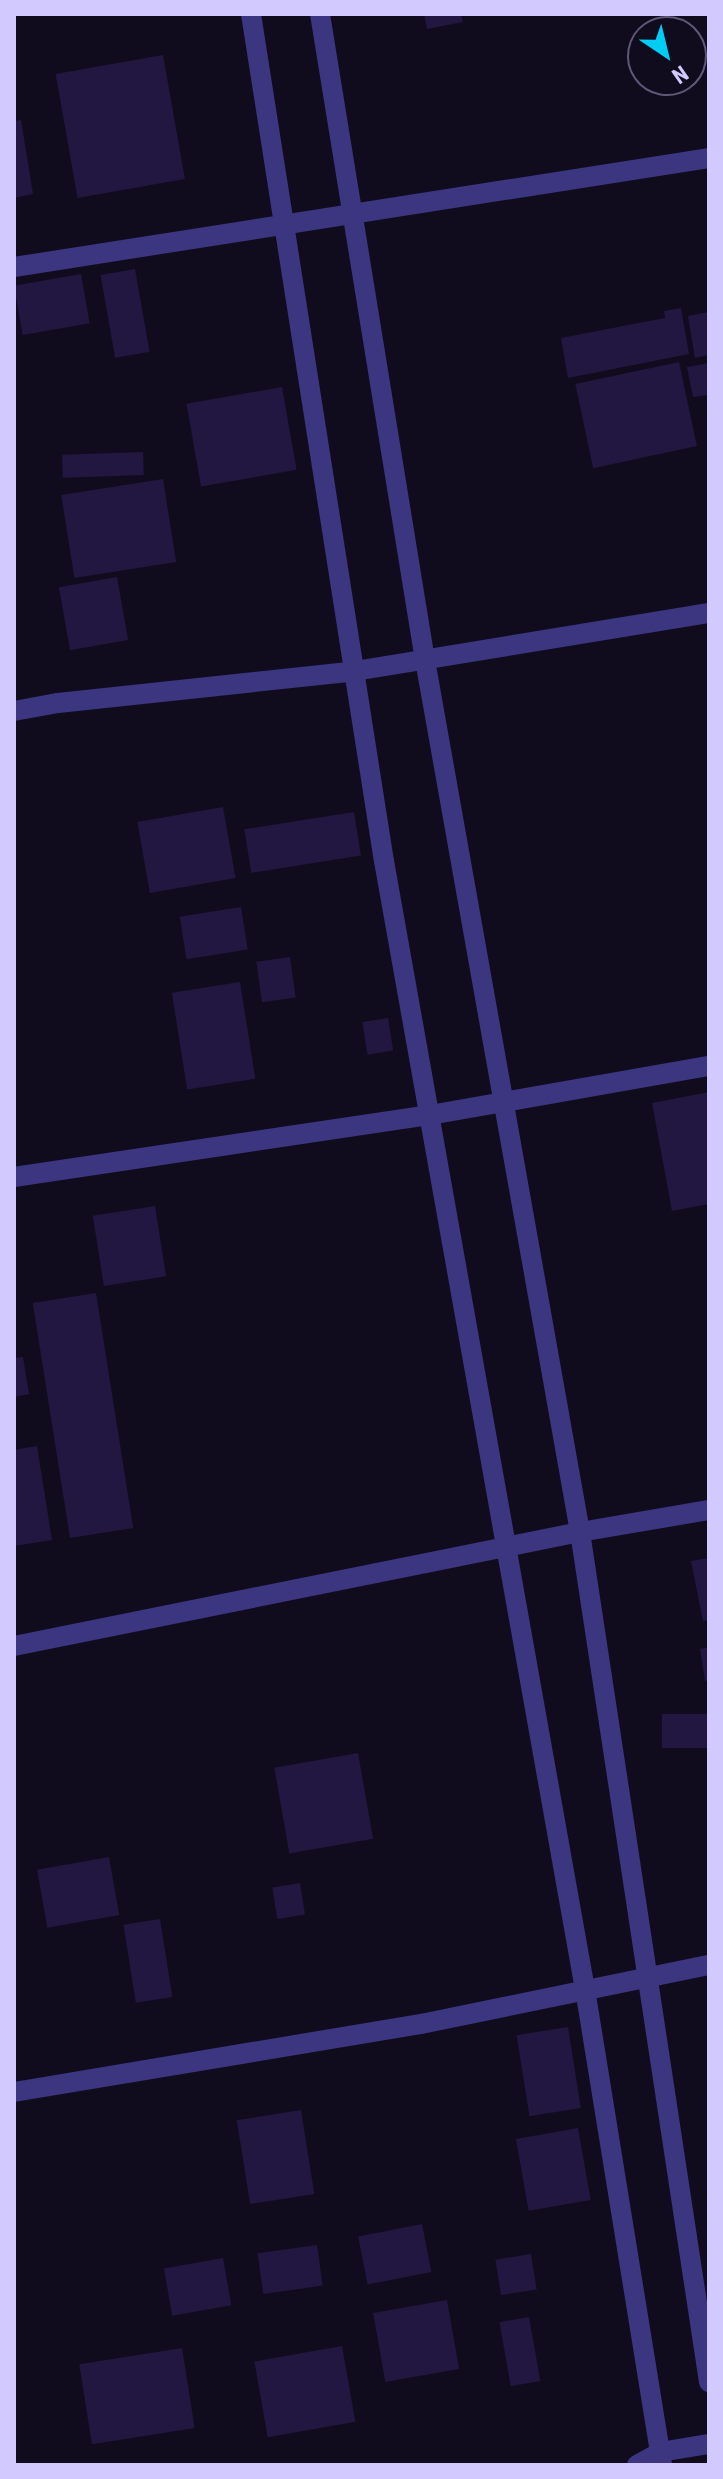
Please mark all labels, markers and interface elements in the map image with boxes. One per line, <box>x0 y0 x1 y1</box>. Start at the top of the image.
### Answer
north arrow <box>627 16 707 96</box>
text: N <box>667 60 693 89</box>

